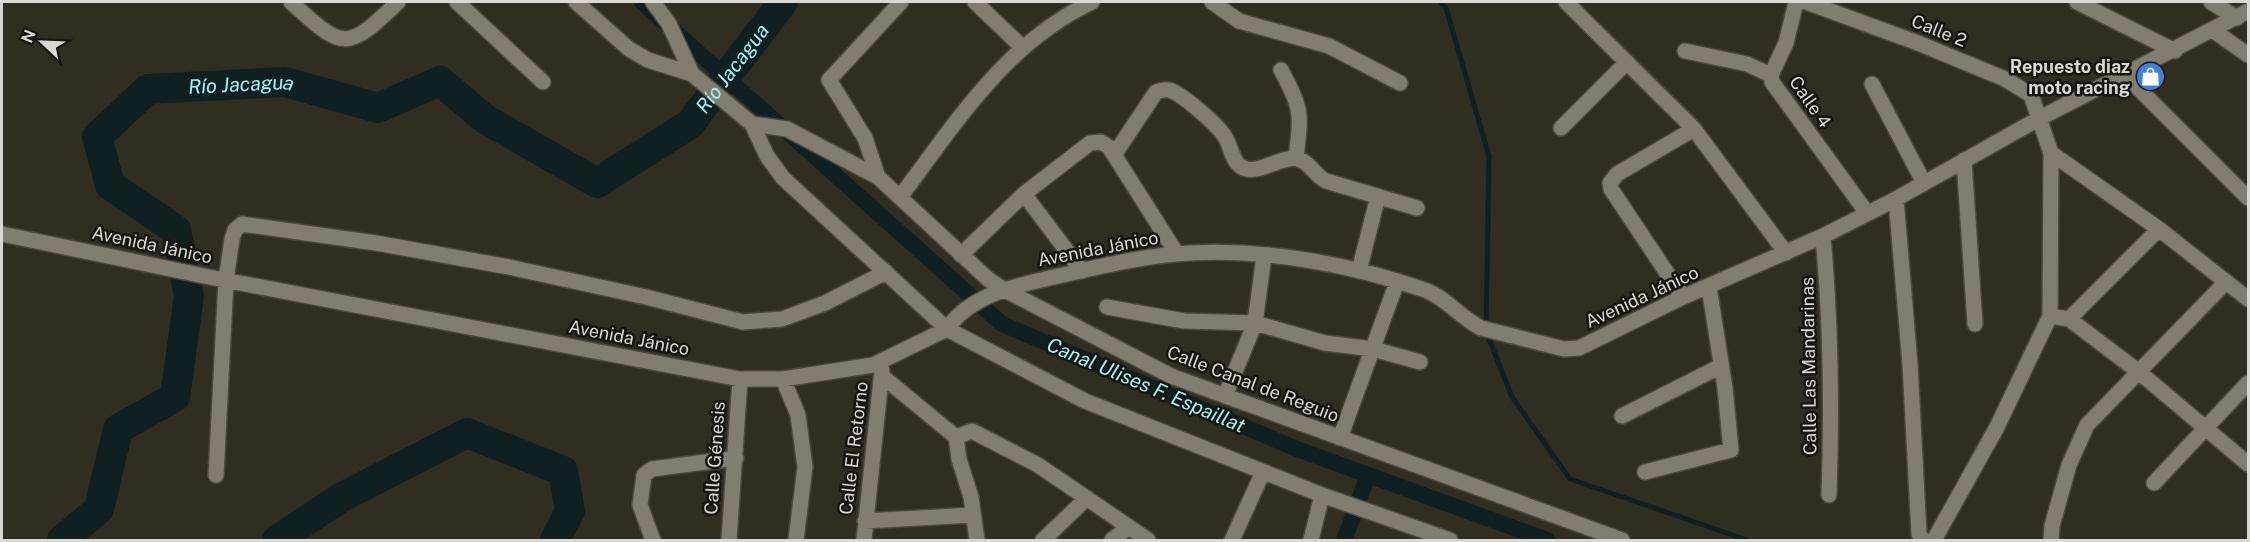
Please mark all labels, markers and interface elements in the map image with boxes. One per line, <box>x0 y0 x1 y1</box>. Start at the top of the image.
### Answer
street label: Calle 2 <box>1909 10 1970 51</box>
north arrow <box>12 12 72 72</box>
water label: Río Jacagua <box>691 19 774 118</box>
text: N <box>17 27 40 46</box>
place label: Repuesto diaz moto racing <box>2010 56 2130 98</box>
shop icon: Repuesto diaz moto racing <box>2135 61 2167 93</box>
water label: Río Jacagua <box>188 70 297 99</box>
street label: Calle 4 <box>1785 72 1836 132</box>
street label: Avenida Jánico <box>90 222 214 268</box>
street label: Avenida Jánico <box>1036 227 1160 270</box>
street label: Avenida Jánico <box>1582 261 1702 332</box>
street label: Calle Las Mandarinas <box>1796 277 1821 455</box>
street label: Avenida Jánico <box>567 316 691 359</box>
water label: Canal Ulises F. Espaillat <box>1043 332 1249 438</box>
street label: Calle Canal de Reguio <box>1164 341 1342 426</box>
street label: Calle El Retorno <box>835 380 872 516</box>
street label: Calle Génesis <box>700 401 729 515</box>

